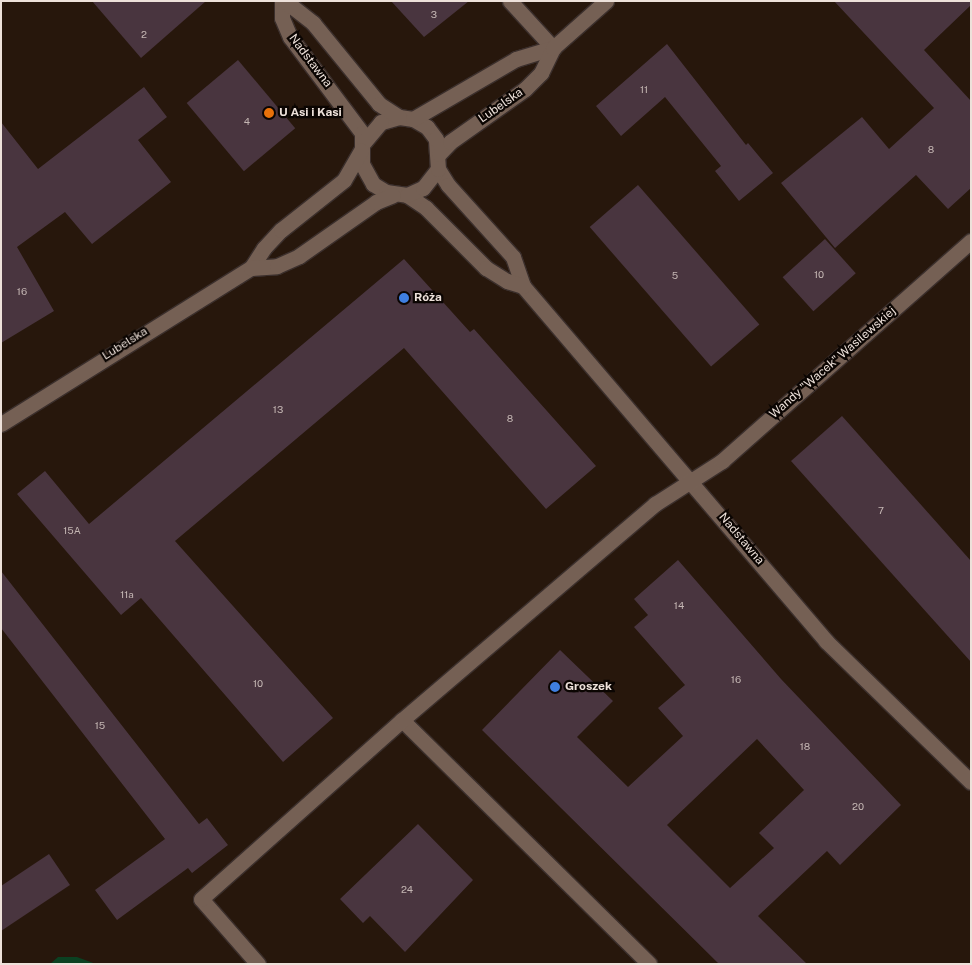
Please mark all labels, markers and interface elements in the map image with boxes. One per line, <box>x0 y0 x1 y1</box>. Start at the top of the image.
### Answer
house number: 3 <box>431 9 437 21</box>
house number: 2 <box>141 29 147 41</box>
street label: Nadstawna <box>285 32 335 90</box>
house number: 11 <box>640 84 648 96</box>
street label: Lubelska <box>476 86 526 126</box>
place label: U Asi i Kasi <box>279 106 342 120</box>
marker: U Asi i Kasi <box>263 107 275 119</box>
house number: 4 <box>244 116 250 128</box>
house number: 8 <box>928 144 934 156</box>
house number: 10 <box>814 269 824 281</box>
house number: 5 <box>672 270 678 282</box>
house number: 16 <box>17 286 27 298</box>
place label: Róża <box>414 291 442 305</box>
marker: Róża <box>398 292 410 304</box>
street label: Wandy "Wacek" Wasilewskiej <box>767 304 899 422</box>
street label: Lubelska <box>100 324 150 364</box>
house number: 13 <box>273 404 283 416</box>
house number: 8 <box>507 413 513 425</box>
house number: 7 <box>878 505 884 517</box>
street label: Nadstawna <box>715 510 767 568</box>
house number: 15A <box>63 525 81 537</box>
house number: 11a <box>120 589 134 601</box>
house number: 14 <box>674 600 684 612</box>
house number: 16 <box>731 674 741 686</box>
house number: 10 <box>253 678 263 690</box>
place label: Groszek <box>565 680 612 694</box>
marker: Groszek <box>549 681 561 693</box>
house number: 15 <box>95 720 105 732</box>
house number: 18 <box>800 741 810 753</box>
house number: 20 <box>852 801 864 813</box>
house number: 24 <box>401 884 413 896</box>

